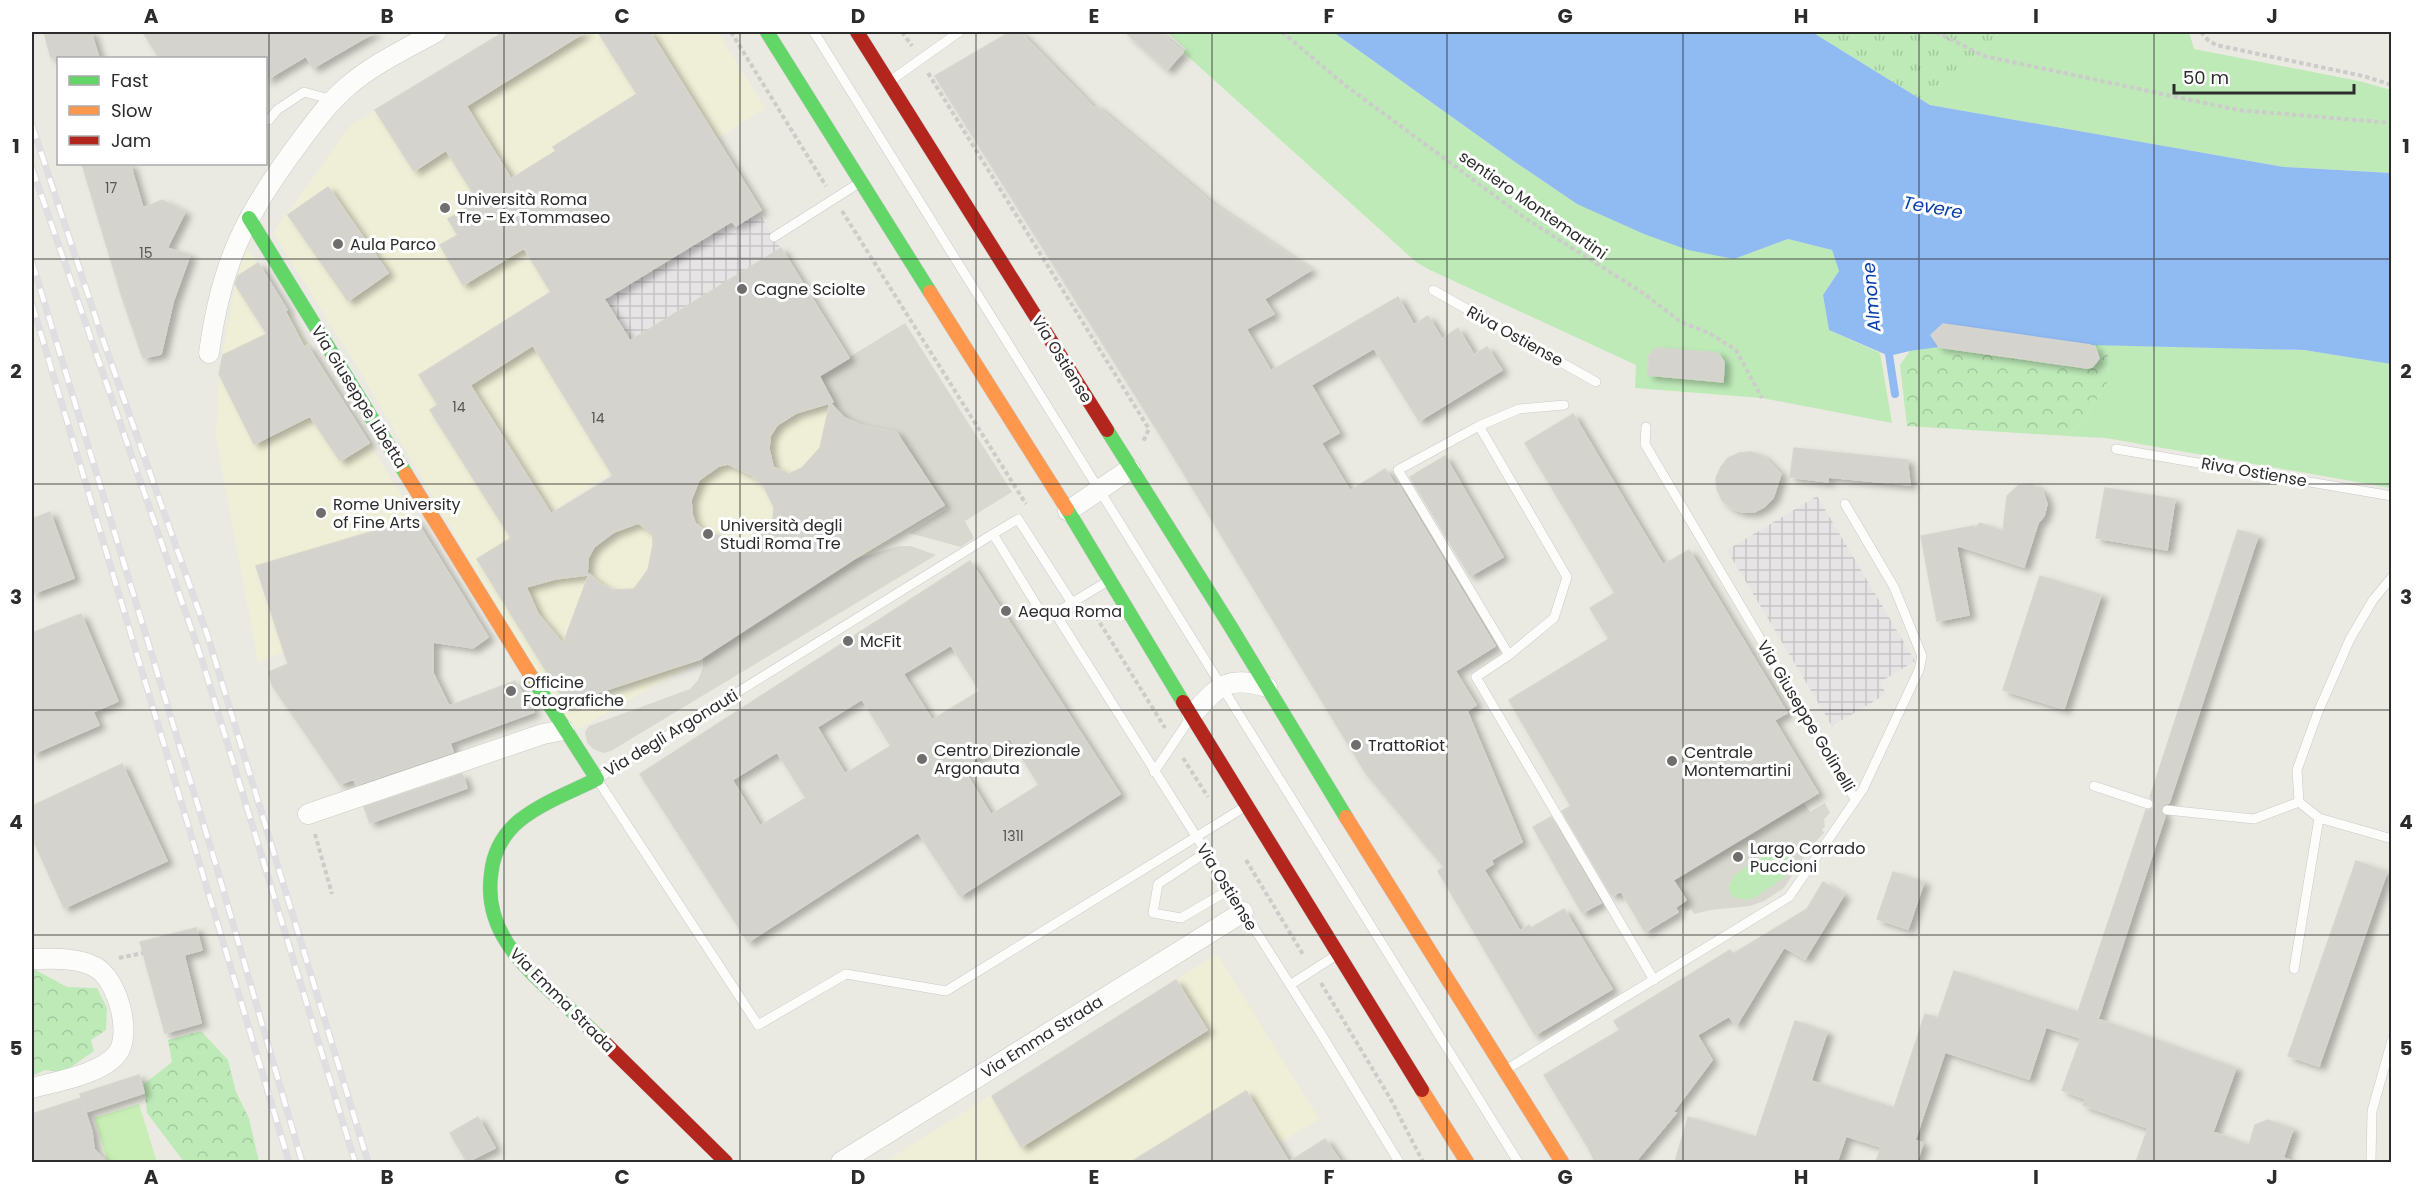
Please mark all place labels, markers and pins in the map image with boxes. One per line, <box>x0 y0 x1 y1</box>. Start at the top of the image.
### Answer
place label: Università Roma Tre - Ex Tommaseo <box>457 188 610 229</box>
marker: Università Roma Tre - Ex Tommaseo <box>438 201 452 215</box>
place label: Aula Parco <box>350 233 436 256</box>
marker: Aula Parco <box>331 237 345 251</box>
place label: Cagne Sciolte <box>754 278 865 301</box>
marker: Cagne Sciolte <box>735 282 749 296</box>
place label: Rome University of Fine Arts <box>333 493 461 534</box>
marker: Rome University of Fine Arts <box>314 506 328 520</box>
place label: Università degli Studi Roma Tre <box>720 514 842 555</box>
marker: Università degli Studi Roma Tre <box>701 527 715 541</box>
place label: Aequa Roma <box>1018 600 1122 623</box>
marker: Aequa Roma <box>999 604 1013 618</box>
place label: McFit <box>860 630 901 653</box>
marker: McFit <box>841 634 855 648</box>
place label: Officine Fotografiche <box>523 671 624 712</box>
marker: Officine Fotografiche <box>504 684 518 698</box>
place label: TrattoRiot <box>1368 734 1445 757</box>
marker: TrattoRiot <box>1349 738 1363 752</box>
place label: Centro Direzionale Argonauta <box>934 739 1080 780</box>
place label: Centrale Montemartini <box>1684 741 1791 782</box>
marker: Centro Direzionale Argonauta <box>915 752 929 766</box>
marker: Centrale Montemartini <box>1665 754 1679 768</box>
place label: Largo Corrado Puccioni <box>1750 837 1865 878</box>
marker: Largo Corrado Puccioni <box>1731 850 1745 864</box>

